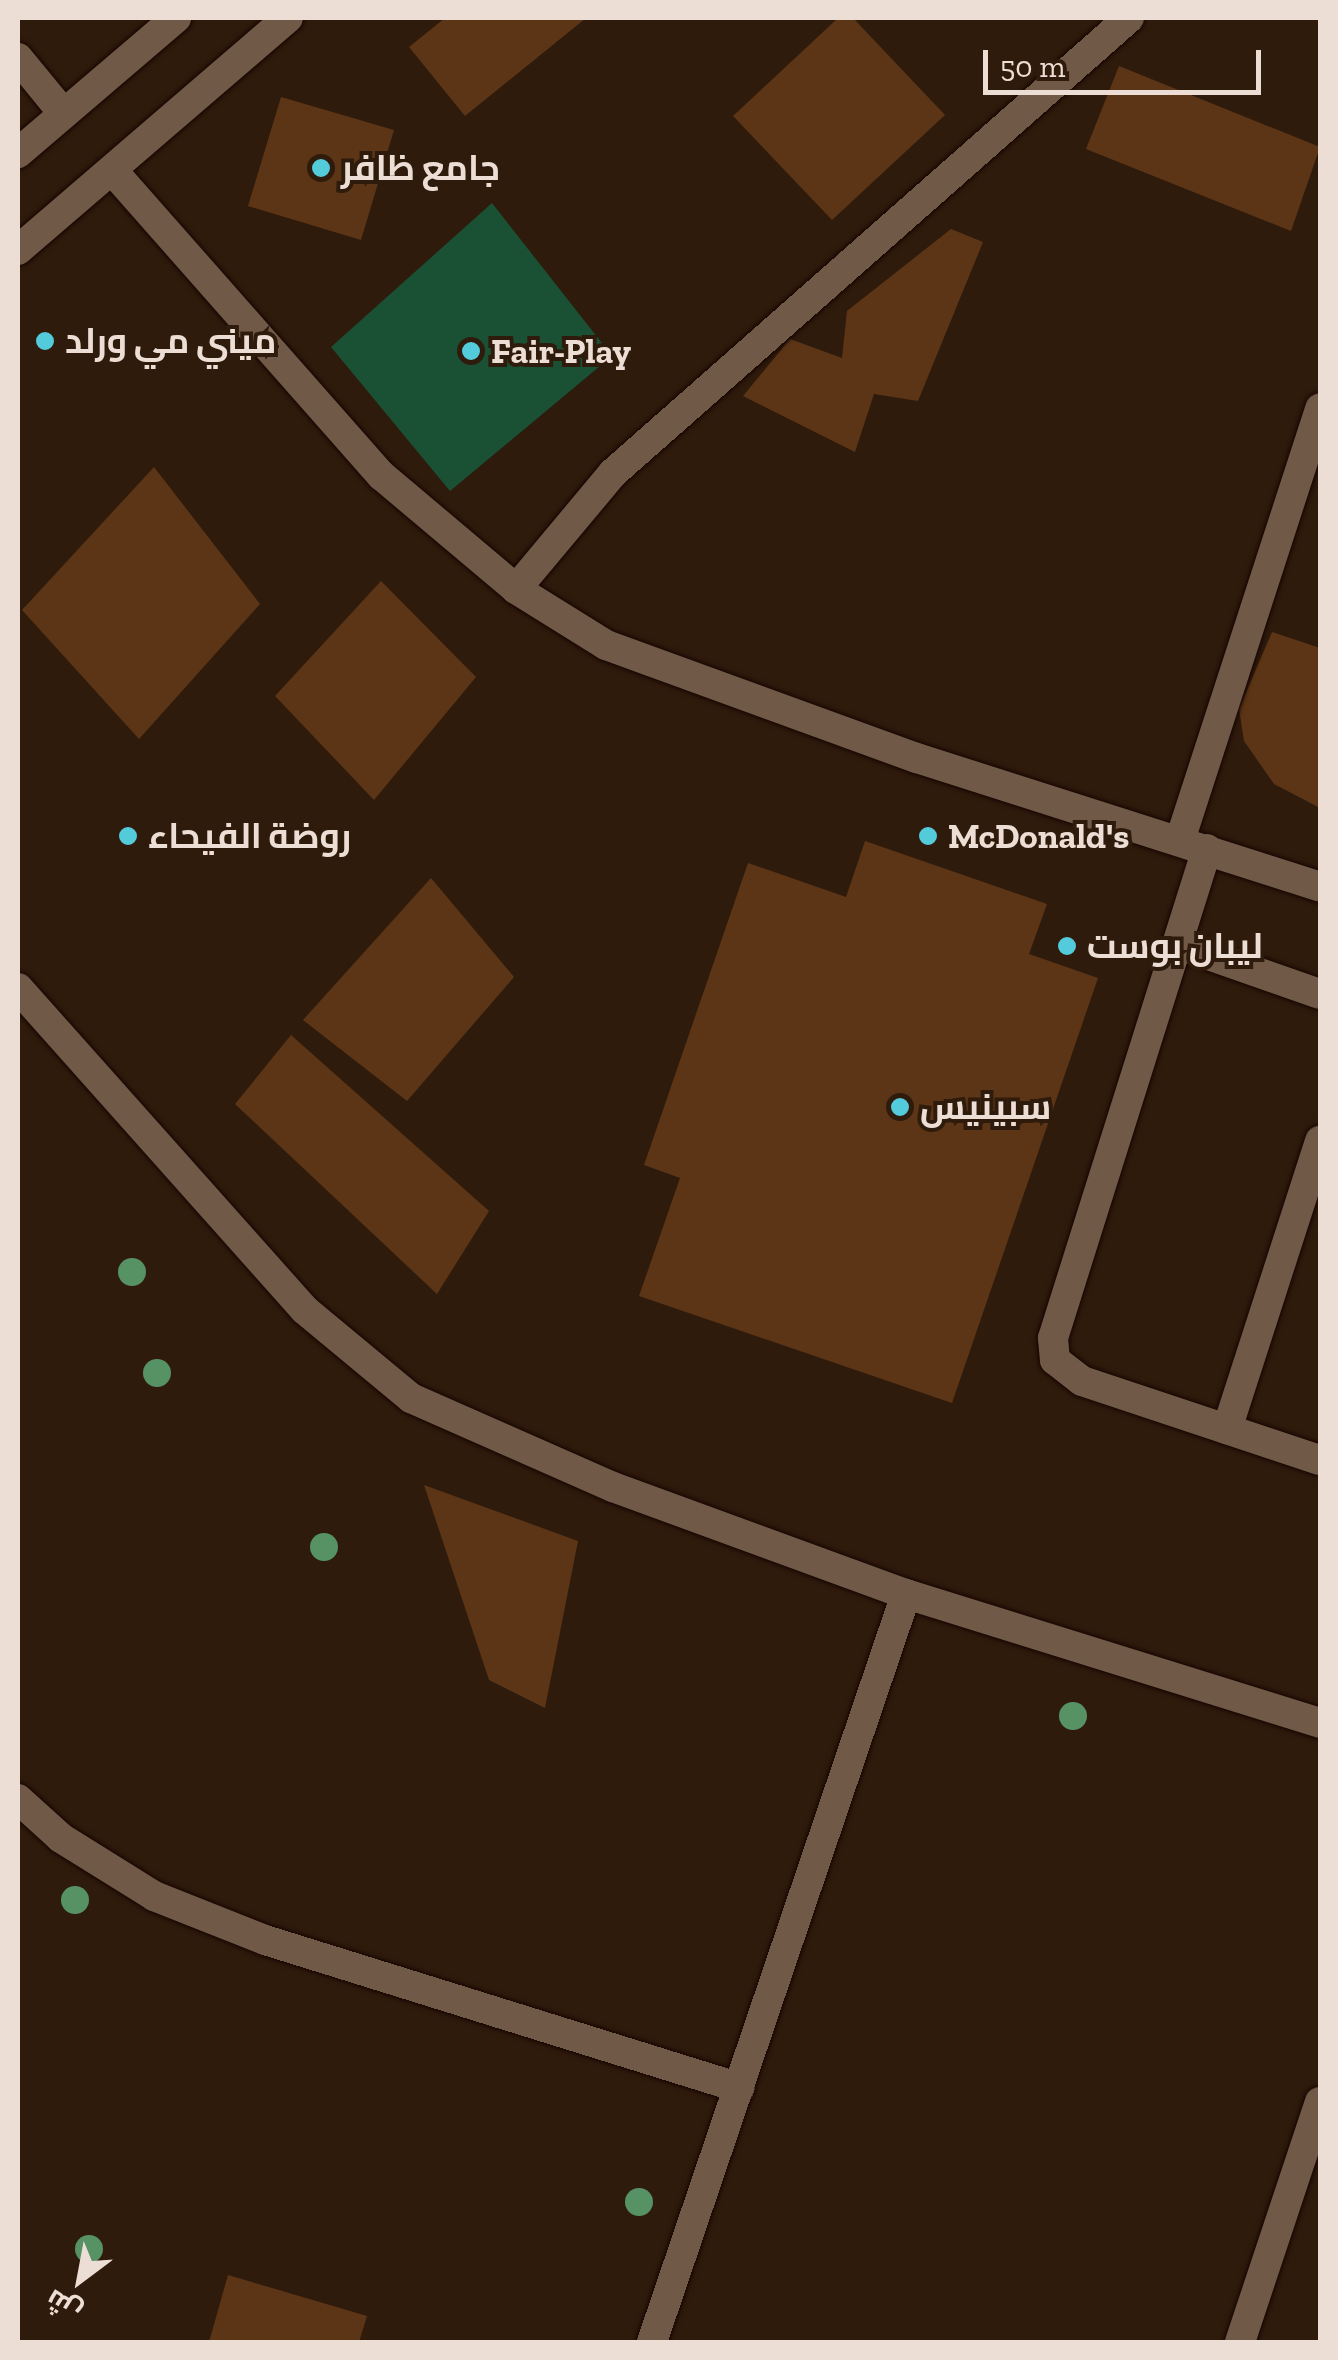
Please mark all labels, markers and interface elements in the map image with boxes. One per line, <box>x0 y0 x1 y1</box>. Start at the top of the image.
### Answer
scale bar <box>988 30 1266 92</box>
text: 50 m <box>1000 49 1065 85</box>
place label: جامع ظافر <box>341 147 500 189</box>
marker: جامع ظافر <box>310 157 332 179</box>
place label: ميني مي ورلد <box>65 320 276 362</box>
marker: ميني مي ورلد <box>34 330 56 352</box>
place label: Fair-Play <box>491 330 631 372</box>
marker: Fair-Play <box>460 340 482 362</box>
place label: روضة الفيحاء <box>148 815 351 857</box>
place label: McDonald's <box>948 815 1129 857</box>
marker: روضة الفيحاء <box>117 825 139 847</box>
marker: McDonald's <box>917 825 939 847</box>
place label: ليبان بوست <box>1087 925 1263 967</box>
marker: ليبان بوست <box>1056 935 1078 957</box>
place label: سبينيس <box>920 1086 1051 1128</box>
marker: سبينيس <box>889 1096 911 1118</box>
north arrow <box>30 2230 130 2330</box>
text: ش <box>40 2282 88 2329</box>

